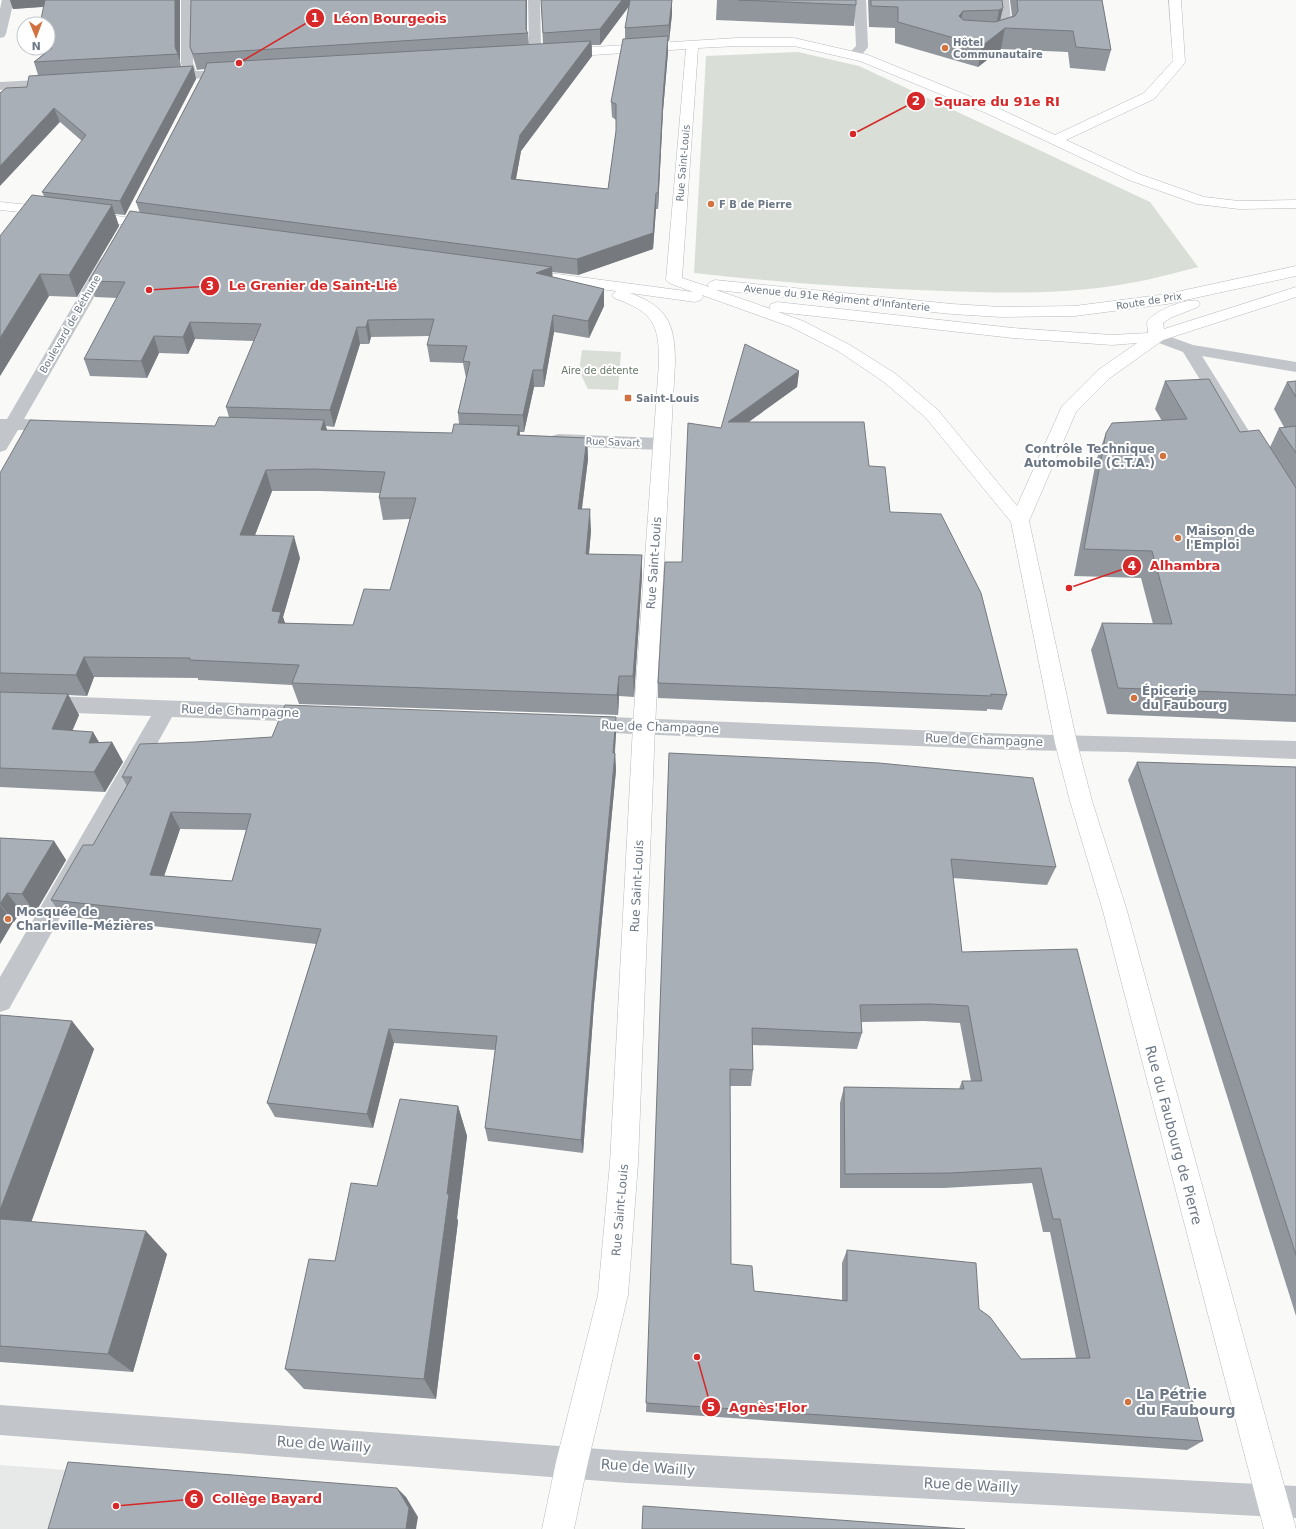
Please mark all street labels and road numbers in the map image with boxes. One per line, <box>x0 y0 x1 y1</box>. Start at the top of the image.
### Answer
street label: Rue Saint-Louis <box>674 124 692 202</box>
street label: Boulevard de Béthune <box>37 273 103 375</box>
street label: Avenue du 91e Régiment d'Infanterie <box>744 283 930 313</box>
street label: Route de Prix <box>1115 290 1183 312</box>
street label: Rue Savart <box>585 436 641 448</box>
street label: Rue Saint-Louis <box>644 516 664 610</box>
street label: Rue de Champagne <box>181 702 299 720</box>
street label: Rue de Champagne <box>601 718 719 736</box>
street label: Rue de Champagne <box>925 731 1043 749</box>
street label: Rue Saint-Louis <box>628 839 646 933</box>
street label: Rue du Faubourg de Pierre <box>1142 1044 1206 1226</box>
street label: Rue Saint-Louis <box>609 1163 631 1257</box>
street label: Rue de Wailly <box>276 1433 372 1455</box>
street label: Rue de Wailly <box>600 1456 696 1478</box>
street label: Rue de Wailly <box>923 1475 1019 1495</box>

